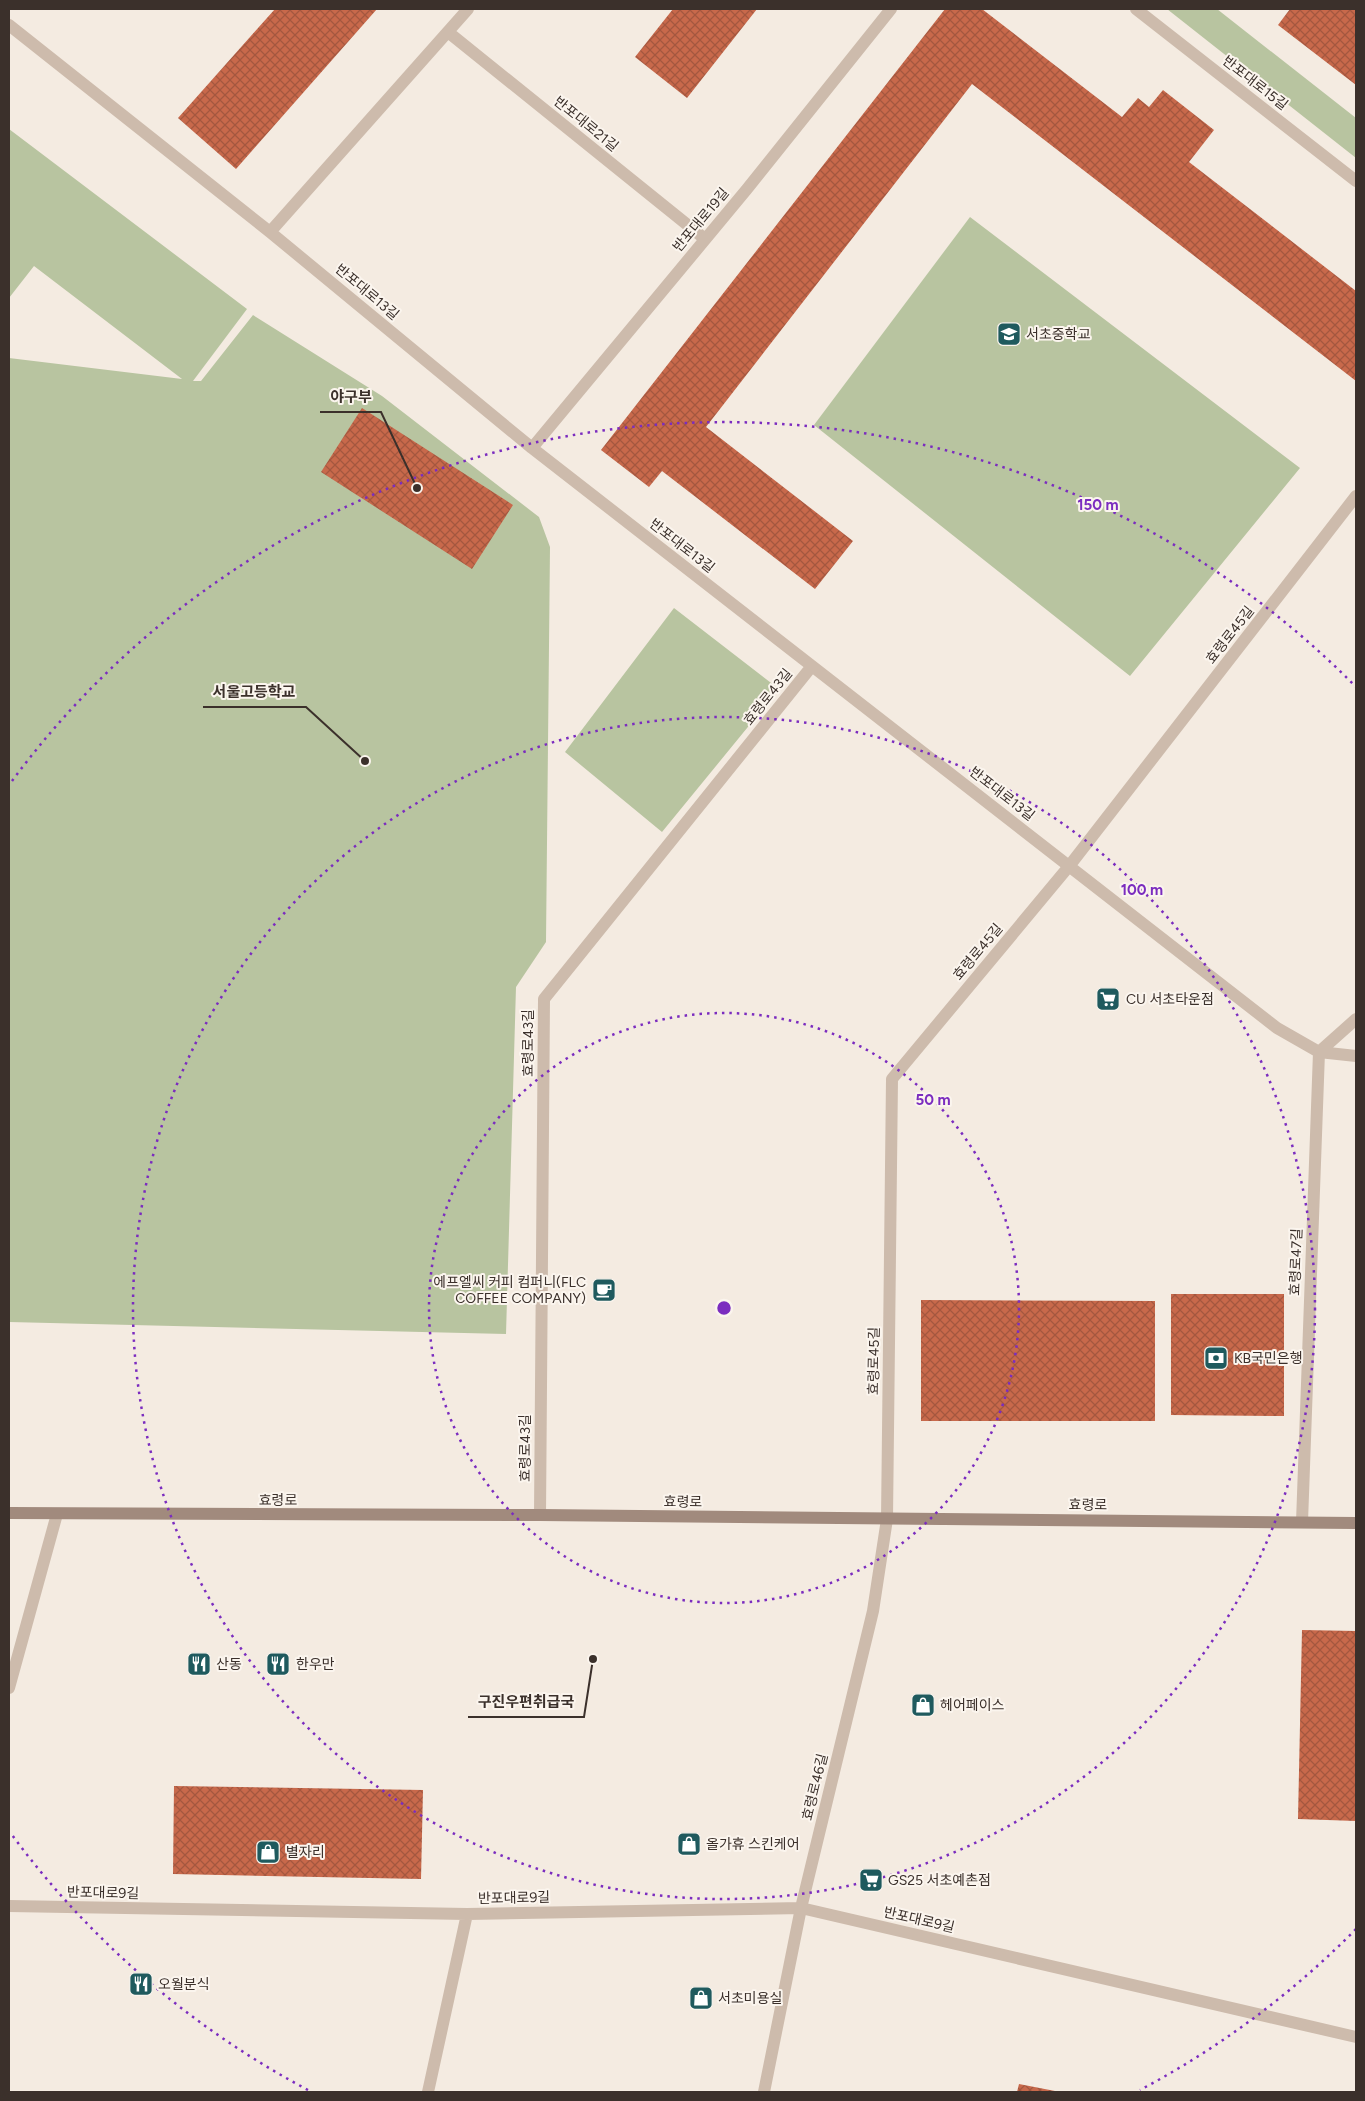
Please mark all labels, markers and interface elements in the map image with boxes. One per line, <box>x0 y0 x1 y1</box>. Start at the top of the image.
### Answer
street label: 반포대로15길 <box>1219 52 1291 114</box>
street label: 반포대로21길 <box>550 93 622 155</box>
street label: 반포대로19길 <box>669 185 733 255</box>
street label: 반포대로13길 <box>332 260 402 324</box>
school or university icon: 서초중학교 <box>996 321 1022 347</box>
place label: 서초중학교 <box>1026 326 1091 343</box>
callout: 야구부 <box>320 382 381 412</box>
text: 야구부 <box>330 388 372 406</box>
text: 150 m <box>1077 496 1119 514</box>
street label: 반포대로13길 <box>646 515 718 577</box>
street label: 효령로45길 <box>1202 603 1258 667</box>
street label: 효령로43길 <box>740 665 796 729</box>
callout: 서울고등학교 <box>203 677 306 707</box>
text: 서울고등학교 <box>213 683 296 701</box>
street label: 반포대로13길 <box>966 763 1038 825</box>
text: 100 m <box>1121 881 1163 899</box>
street label: 효령로45길 <box>950 920 1006 984</box>
supermarket icon: CU 서초타운점 <box>1095 986 1121 1012</box>
place label: CU 서초타운점 <box>1126 991 1214 1008</box>
street label: 효령로43길 <box>520 1009 537 1077</box>
text: 50 m <box>915 1091 951 1109</box>
street label: 효령로47길 <box>1286 1228 1306 1296</box>
place label: 에프엘씨 커피 컴퍼니(FLC COFFEE COMPANY) <box>433 1274 586 1307</box>
cafe icon: 에프엘씨 커피 컴퍼니(FLC COFFEE COMPANY) <box>591 1277 617 1303</box>
centre of rings <box>715 1299 733 1317</box>
street label: 효령로45길 <box>865 1327 883 1395</box>
bank icon: KB국민은행 <box>1203 1345 1229 1371</box>
place label: KB국민은행 <box>1234 1350 1303 1367</box>
street label: 효령로43길 <box>517 1414 534 1482</box>
street label: 효령로 <box>259 1492 297 1509</box>
street label: 효령로 <box>664 1493 703 1511</box>
street label: 효령로 <box>1069 1496 1108 1514</box>
restaurant icon: 산동 <box>186 1651 212 1677</box>
restaurant icon: 한우만 <box>265 1651 291 1677</box>
place label: 산동 <box>216 1656 242 1673</box>
place label: 한우만 <box>296 1656 335 1673</box>
callout: 구진우편취급국 <box>468 1687 584 1717</box>
shop icon: 헤어페이스 <box>910 1692 936 1718</box>
text: 구진우편취급국 <box>478 1693 574 1711</box>
place label: 헤어페이스 <box>940 1697 1005 1714</box>
street label: 효령로46길 <box>799 1752 831 1822</box>
shop icon: 올가휴 스킨케어 <box>676 1831 702 1857</box>
place label: 올가휴 스킨케어 <box>706 1836 800 1853</box>
shop icon: 별자리 <box>255 1839 281 1865</box>
place label: 별자리 <box>286 1844 325 1861</box>
supermarket icon: GS25 서초예촌점 <box>858 1867 884 1893</box>
place label: GS25 서초예촌점 <box>888 1872 991 1889</box>
street label: 반포대로9길 <box>67 1884 139 1902</box>
street label: 반포대로9길 <box>478 1889 550 1907</box>
street label: 반포대로9길 <box>882 1904 956 1936</box>
restaurant icon: 오월분식 <box>128 1971 154 1997</box>
place label: 오월분식 <box>158 1976 210 1993</box>
shop icon: 서초미용실 <box>688 1985 714 2011</box>
place label: 서초미용실 <box>718 1990 782 2007</box>

